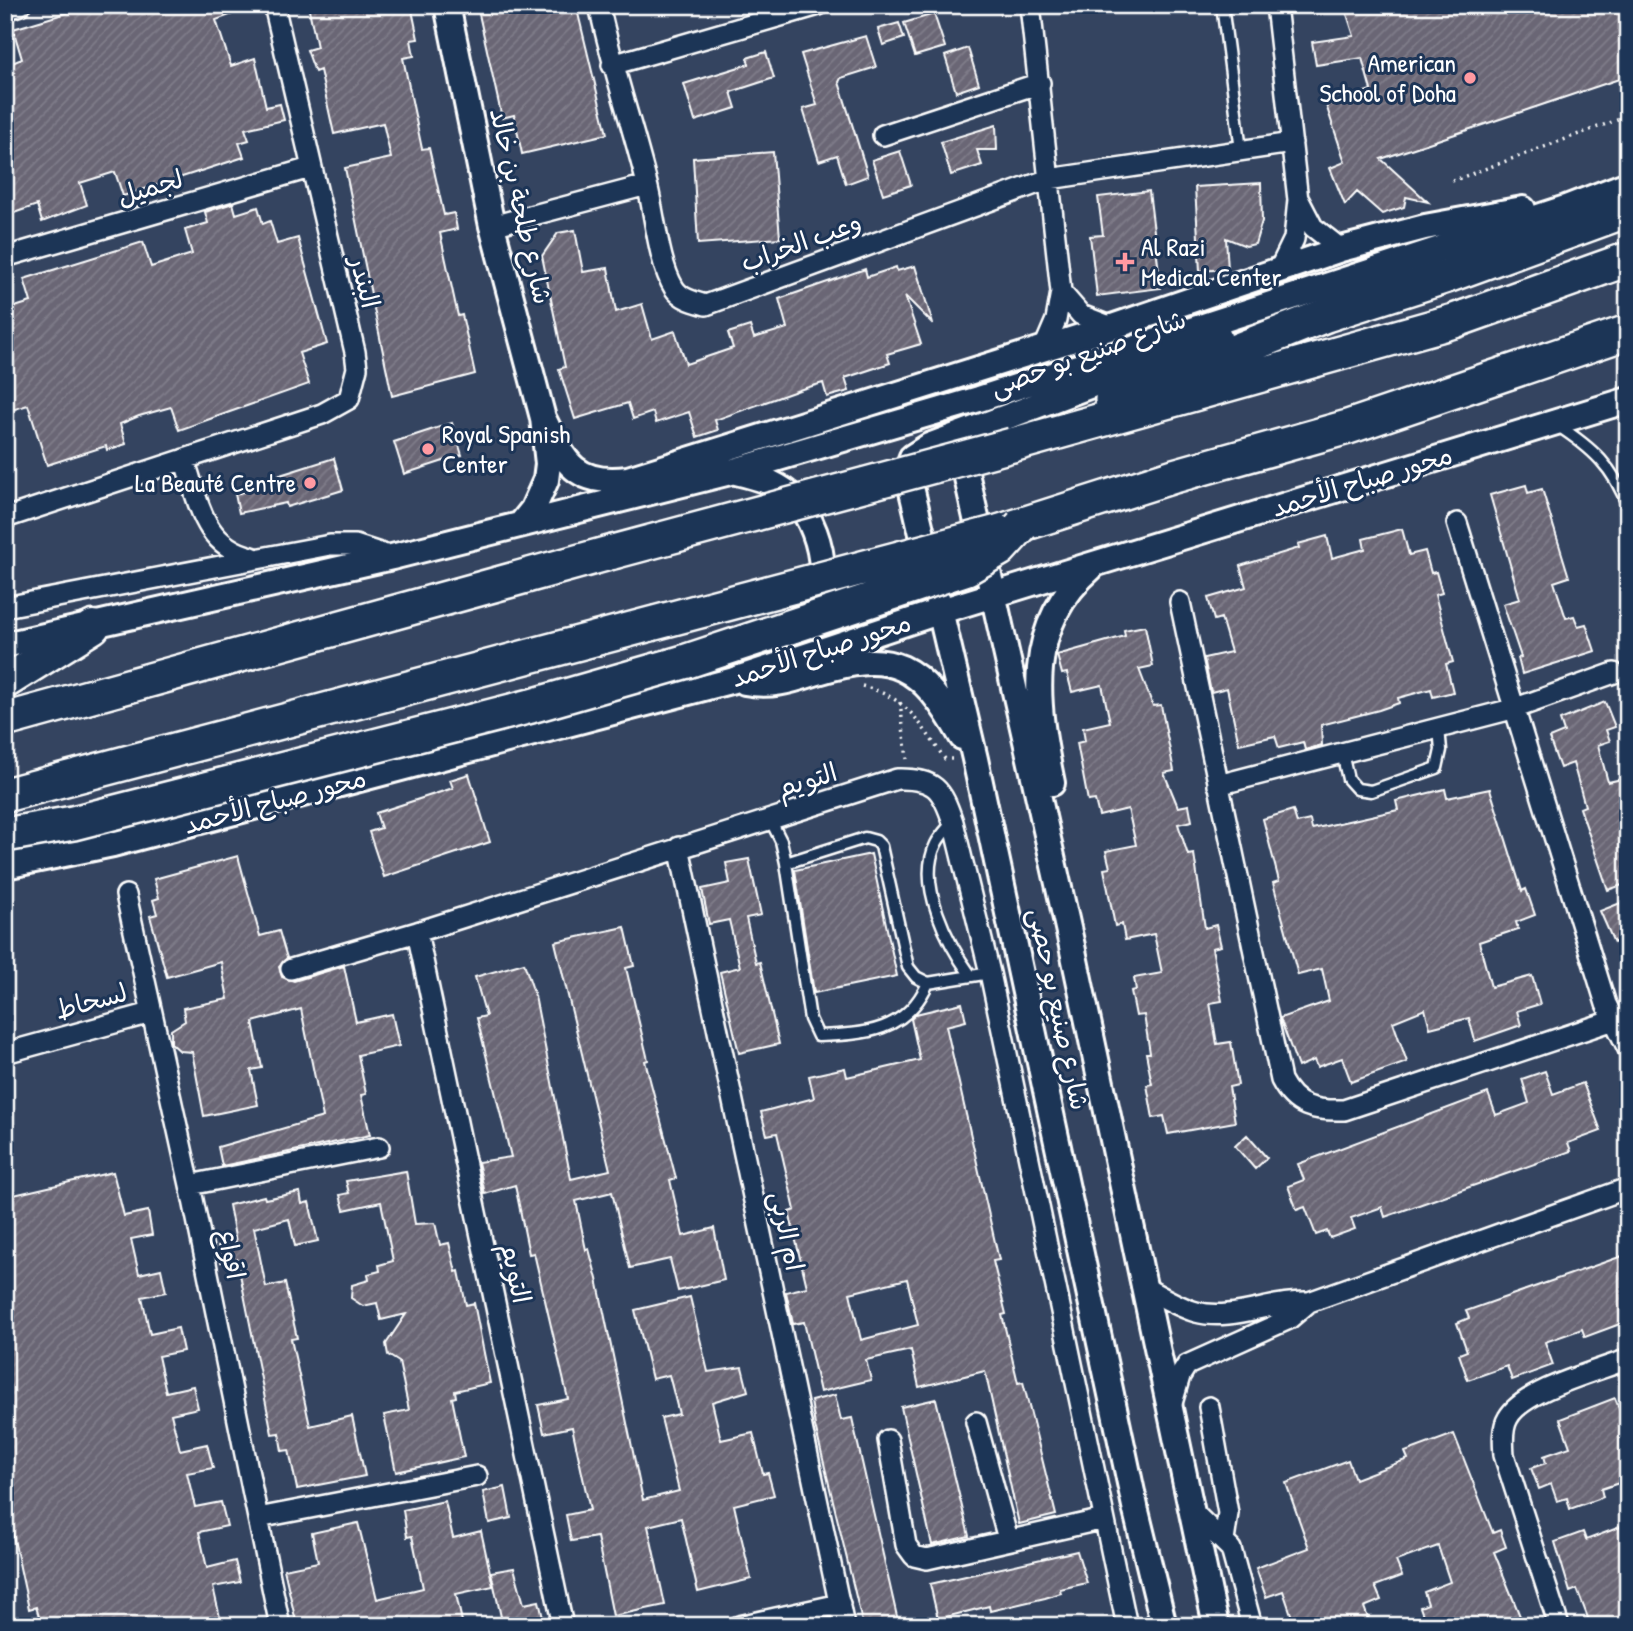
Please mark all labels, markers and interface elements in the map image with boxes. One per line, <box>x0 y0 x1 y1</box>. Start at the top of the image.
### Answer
place label: American School of Doha <box>1319 45 1456 110</box>
marker: American School of Doha <box>1462 70 1478 86</box>
street label: شارع طلحة بن خالد <box>481 104 561 308</box>
street label: لجميل <box>113 160 187 213</box>
street label: وعب الخراب <box>736 204 866 280</box>
place label: Al Razi Medical Center <box>1141 229 1282 294</box>
street label: البندر <box>342 250 389 312</box>
marker: Al Razi Medical Center <box>1115 252 1135 272</box>
street label: شارع صنيع بو حصى <box>985 301 1191 406</box>
place label: Royal Spanish Center <box>442 416 570 481</box>
street label: محور صباح الأحمد <box>1267 436 1457 526</box>
marker: Royal Spanish Center <box>420 441 436 457</box>
place label: La Beauté Centre <box>135 465 296 500</box>
marker: La Beauté Centre <box>302 475 318 491</box>
street label: محور صباح الأحمد <box>726 604 916 696</box>
street label: التويم <box>773 754 842 808</box>
street label: محور صباح الأحمد <box>180 759 370 843</box>
street label: شارع صنيع بو حصى <box>1019 905 1098 1114</box>
street label: لسحاط <box>51 974 131 1027</box>
street label: ام الربى <box>759 1188 813 1275</box>
street label: اقواع <box>208 1225 254 1283</box>
street label: التويم <box>490 1239 540 1307</box>

